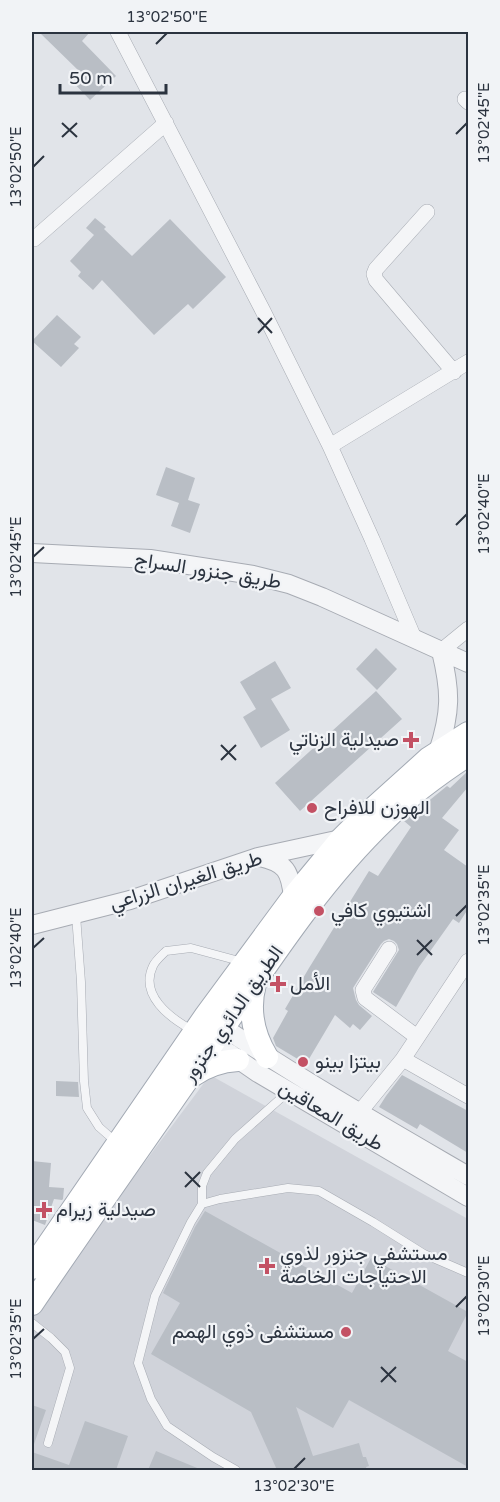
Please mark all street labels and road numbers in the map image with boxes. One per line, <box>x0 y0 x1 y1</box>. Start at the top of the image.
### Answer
street label: طريق جنزور السراج <box>133 548 283 595</box>
street label: طريق الغيران الزراعي <box>107 846 266 919</box>
street label: الطريق الدائري جنزور <box>177 941 292 1090</box>
street label: طريق المعاقين <box>274 1075 388 1157</box>

